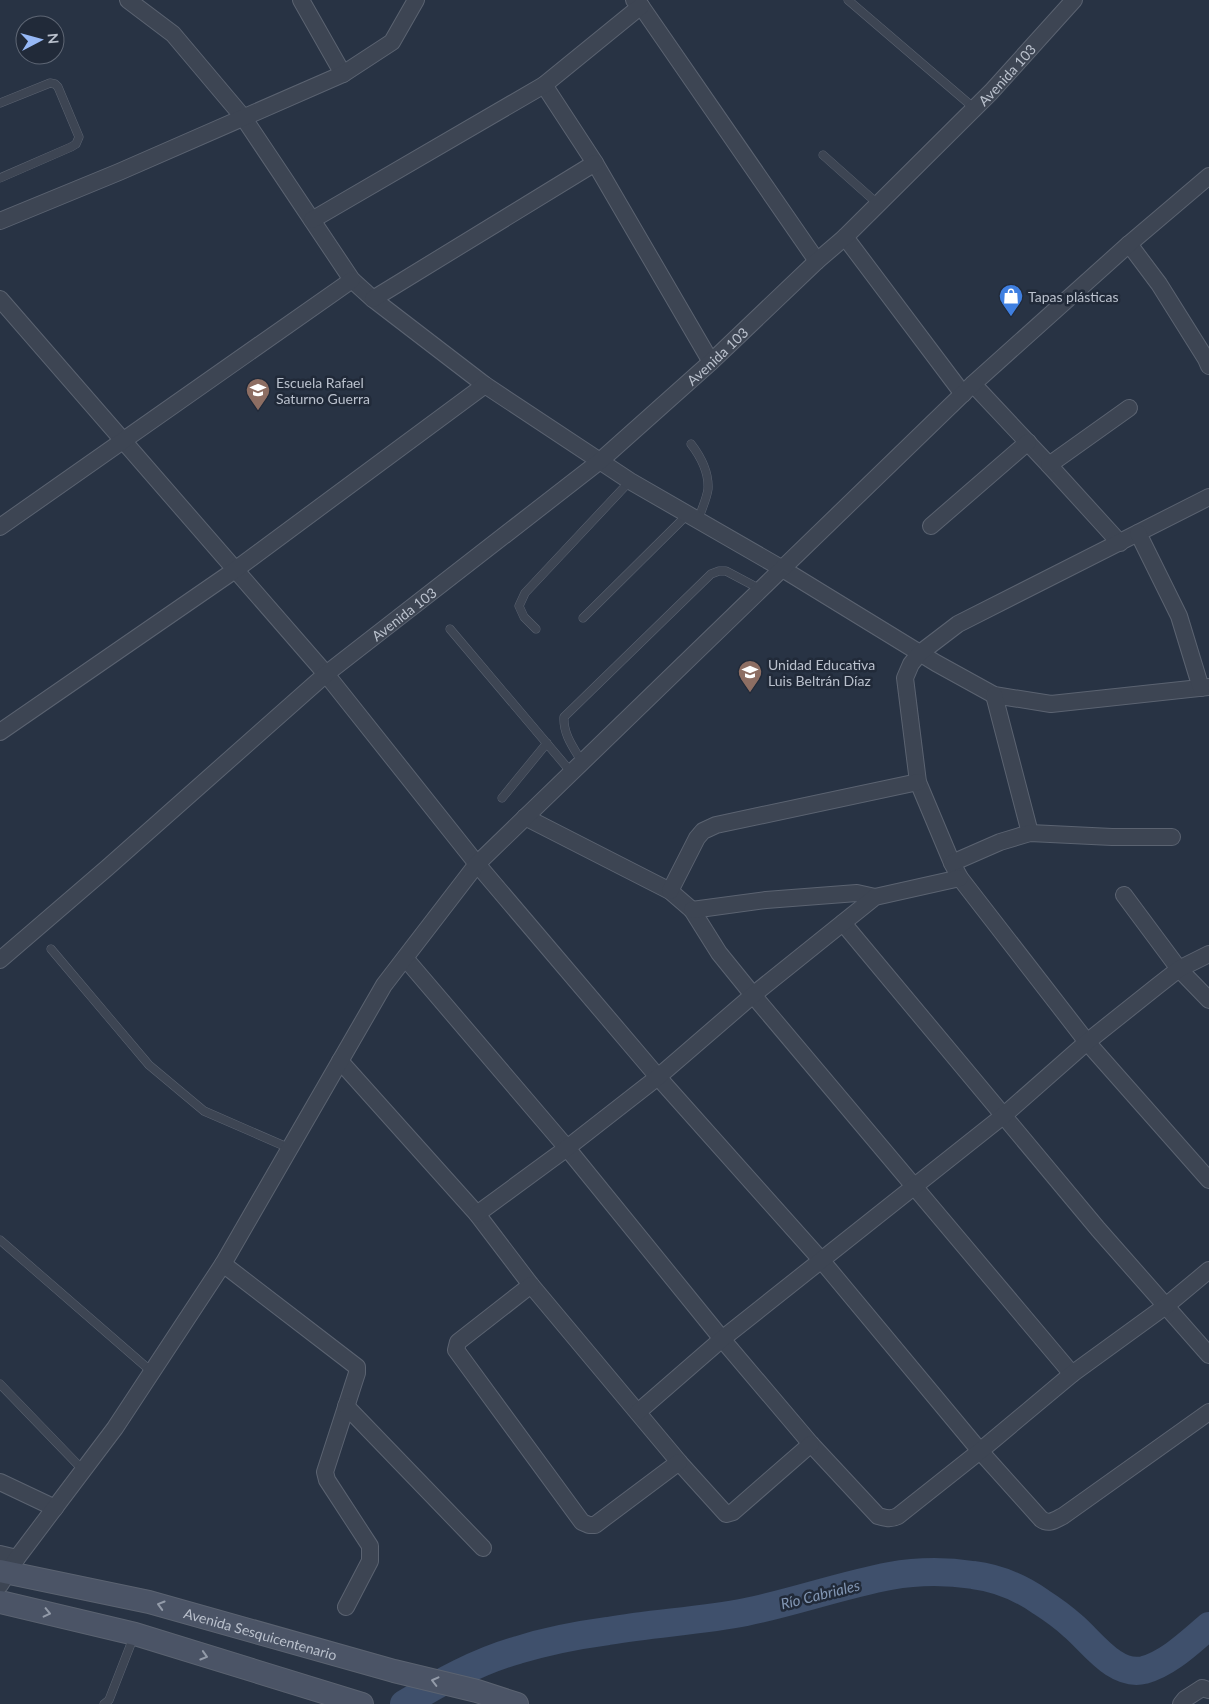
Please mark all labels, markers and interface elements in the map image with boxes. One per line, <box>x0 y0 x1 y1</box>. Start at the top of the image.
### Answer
north arrow <box>15 15 65 65</box>
text: N <box>44 32 62 45</box>
street label: Avenida 103 <box>974 40 1039 109</box>
shop icon: Tapas plásticas <box>998 283 1024 317</box>
place label: Tapas plásticas <box>1028 288 1119 305</box>
street label: Avenida 103 <box>683 323 751 388</box>
place label: Escuela Rafael Saturno Guerra <box>276 374 370 407</box>
school or university icon: Escuela Rafael Saturno Guerra <box>245 377 271 411</box>
street label: Avenida 103 <box>368 583 439 644</box>
place label: Unidad Educativa Luis Beltrán Díaz <box>768 656 875 689</box>
school or university icon: Unidad Educativa Luis Beltrán Díaz <box>737 659 763 693</box>
water label: Río Cabriales <box>779 1575 861 1613</box>
one-way arrow <box>158 1601 166 1611</box>
street label: Avenida Sesquicentenario <box>182 1604 339 1663</box>
one-way arrow <box>43 1608 51 1618</box>
one-way arrow <box>200 1650 208 1660</box>
one-way arrow <box>431 1676 440 1687</box>

